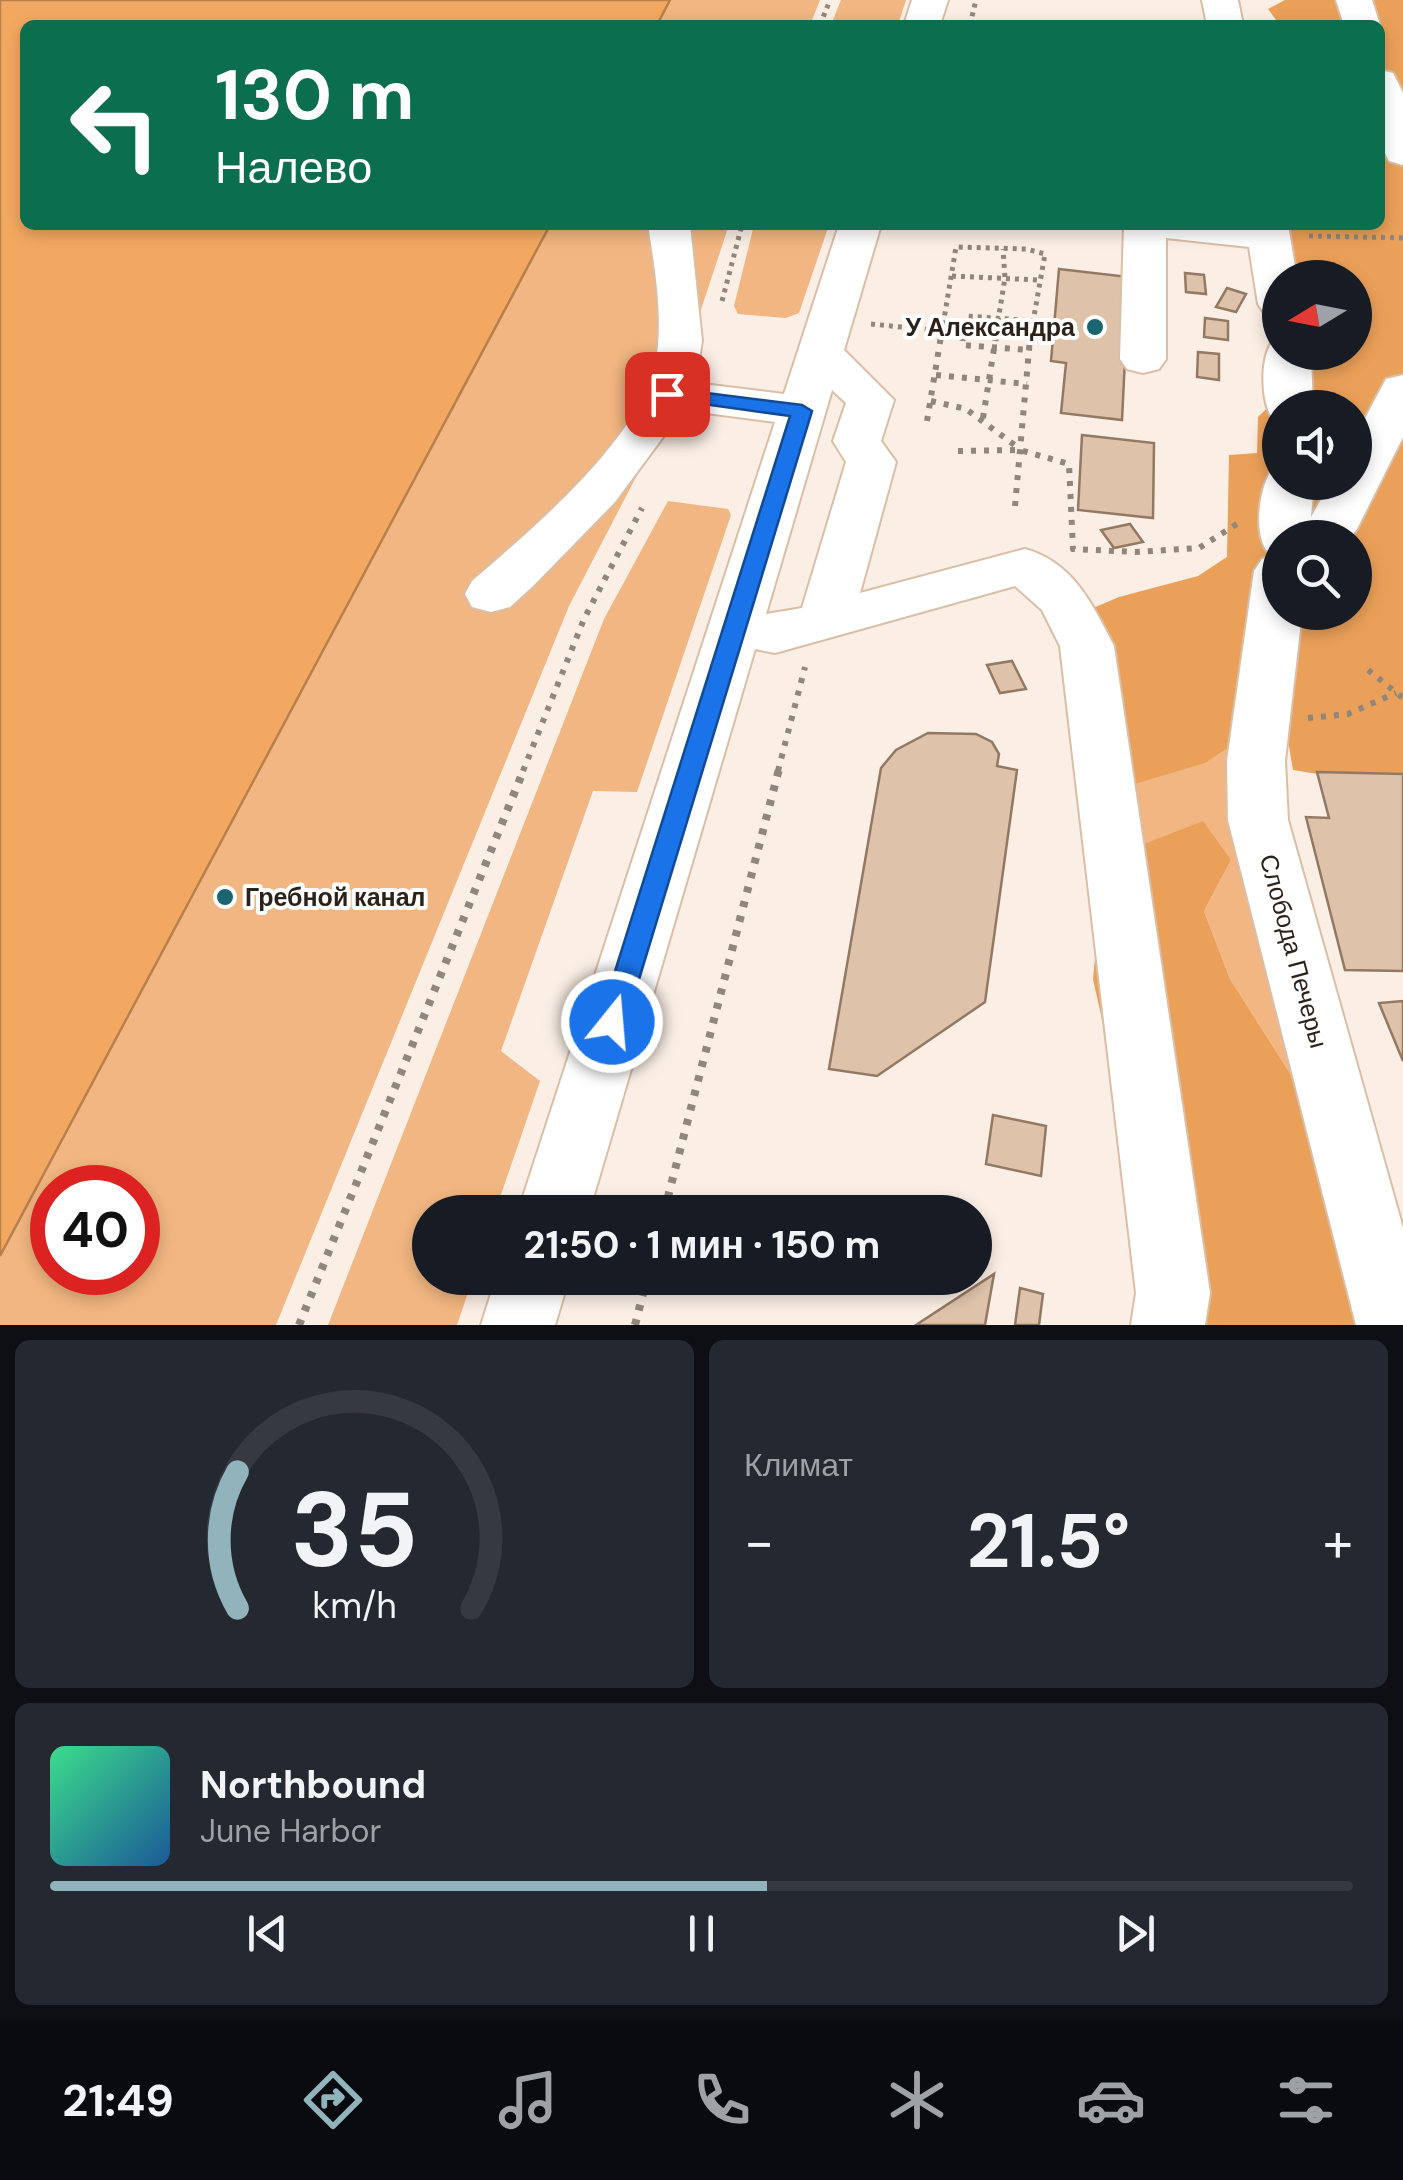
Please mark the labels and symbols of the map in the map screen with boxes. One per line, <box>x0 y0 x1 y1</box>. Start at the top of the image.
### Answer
north arrow <box>1262 260 1372 370</box>
place label: У Александра <box>906 311 1076 344</box>
marker: У Александра <box>1084 316 1106 338</box>
pin <box>625 352 710 437</box>
street label: Слобода Печеры <box>1252 851 1335 1052</box>
place label: Гребной канал <box>245 881 425 914</box>
marker: Гребной канал <box>214 886 236 908</box>
position arrow <box>560 970 664 1074</box>
speed limit sign: 40 <box>30 1165 160 1295</box>

